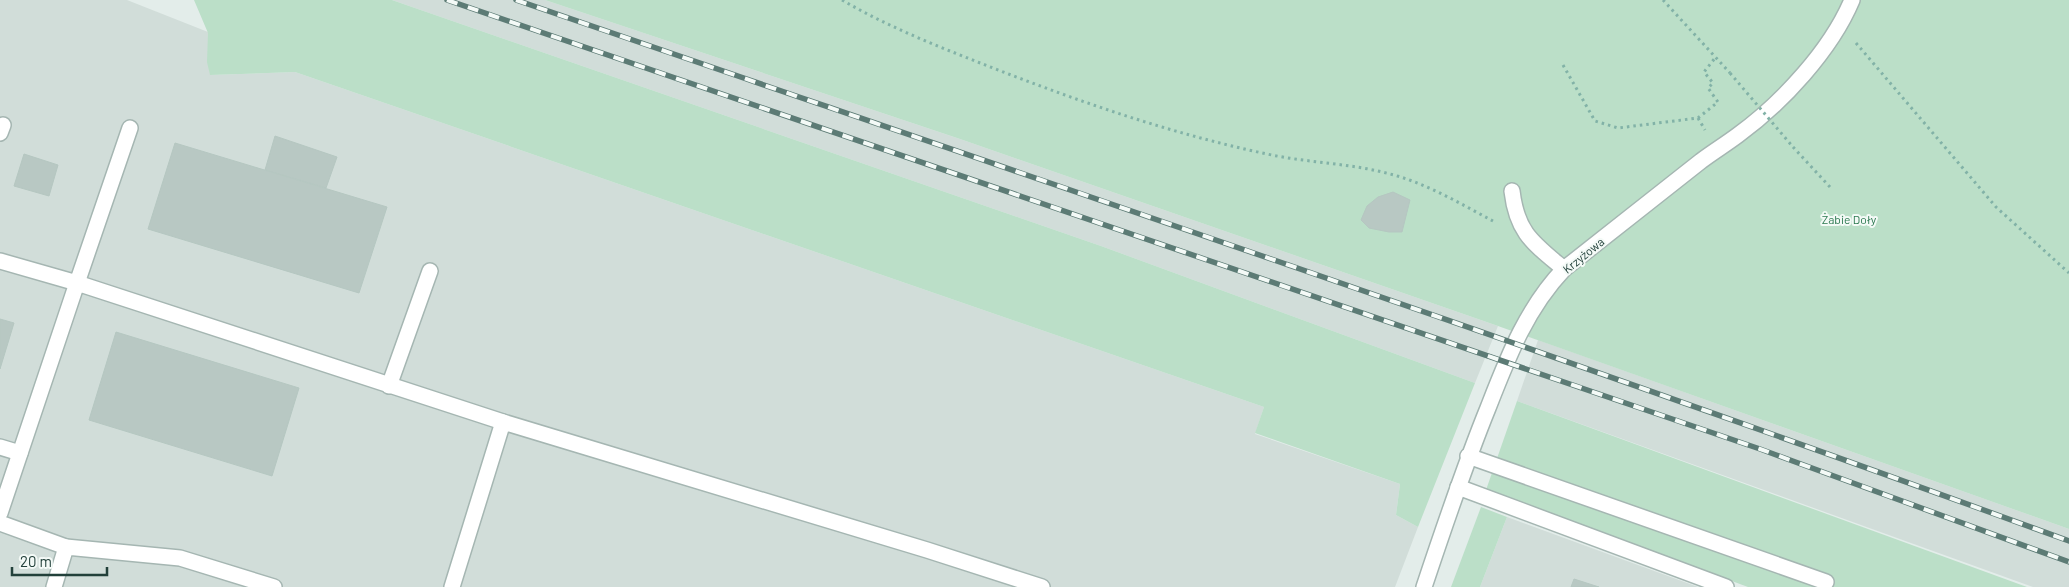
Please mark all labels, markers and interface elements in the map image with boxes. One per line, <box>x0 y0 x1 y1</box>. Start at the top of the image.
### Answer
park label: Żabie Doły <box>1822 212 1877 226</box>
street label: Krzyżowa <box>1560 234 1606 276</box>
scale bar <box>12 544 108 576</box>
text: 20 m <box>20 552 52 570</box>

